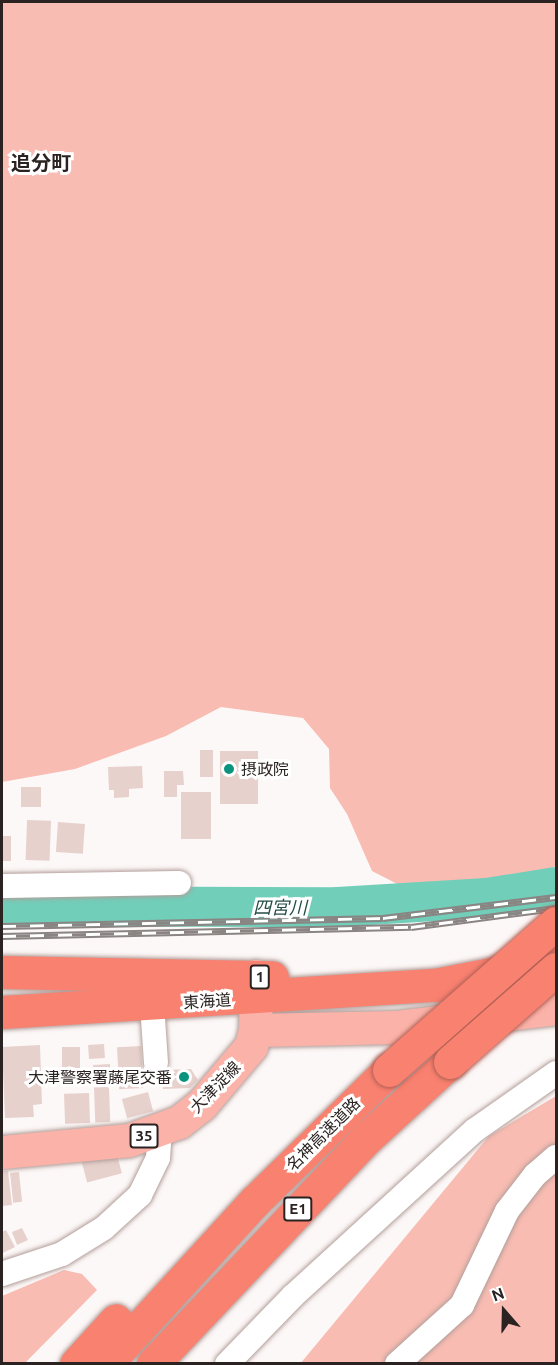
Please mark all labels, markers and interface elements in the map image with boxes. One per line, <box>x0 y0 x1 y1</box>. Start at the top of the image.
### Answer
district label: 追分町 <box>11 150 71 174</box>
place label: 摂政院 <box>241 759 289 779</box>
marker: 摂政院 <box>222 762 236 776</box>
water label: 四宮川 <box>253 896 307 918</box>
road number: 1 <box>250 965 270 989</box>
street label: 東海道 <box>182 990 232 1012</box>
street label: 大津淀線 <box>186 1057 244 1117</box>
place label: 大津警察署藤尾交番 <box>28 1067 172 1087</box>
marker: 大津警察署藤尾交番 <box>177 1070 191 1084</box>
street label: 名神高速道路 <box>282 1093 364 1175</box>
road number: 35 <box>129 1124 159 1148</box>
road number: E1 <box>283 1197 313 1221</box>
north arrow <box>474 1281 534 1341</box>
text: N <box>489 1284 507 1305</box>

